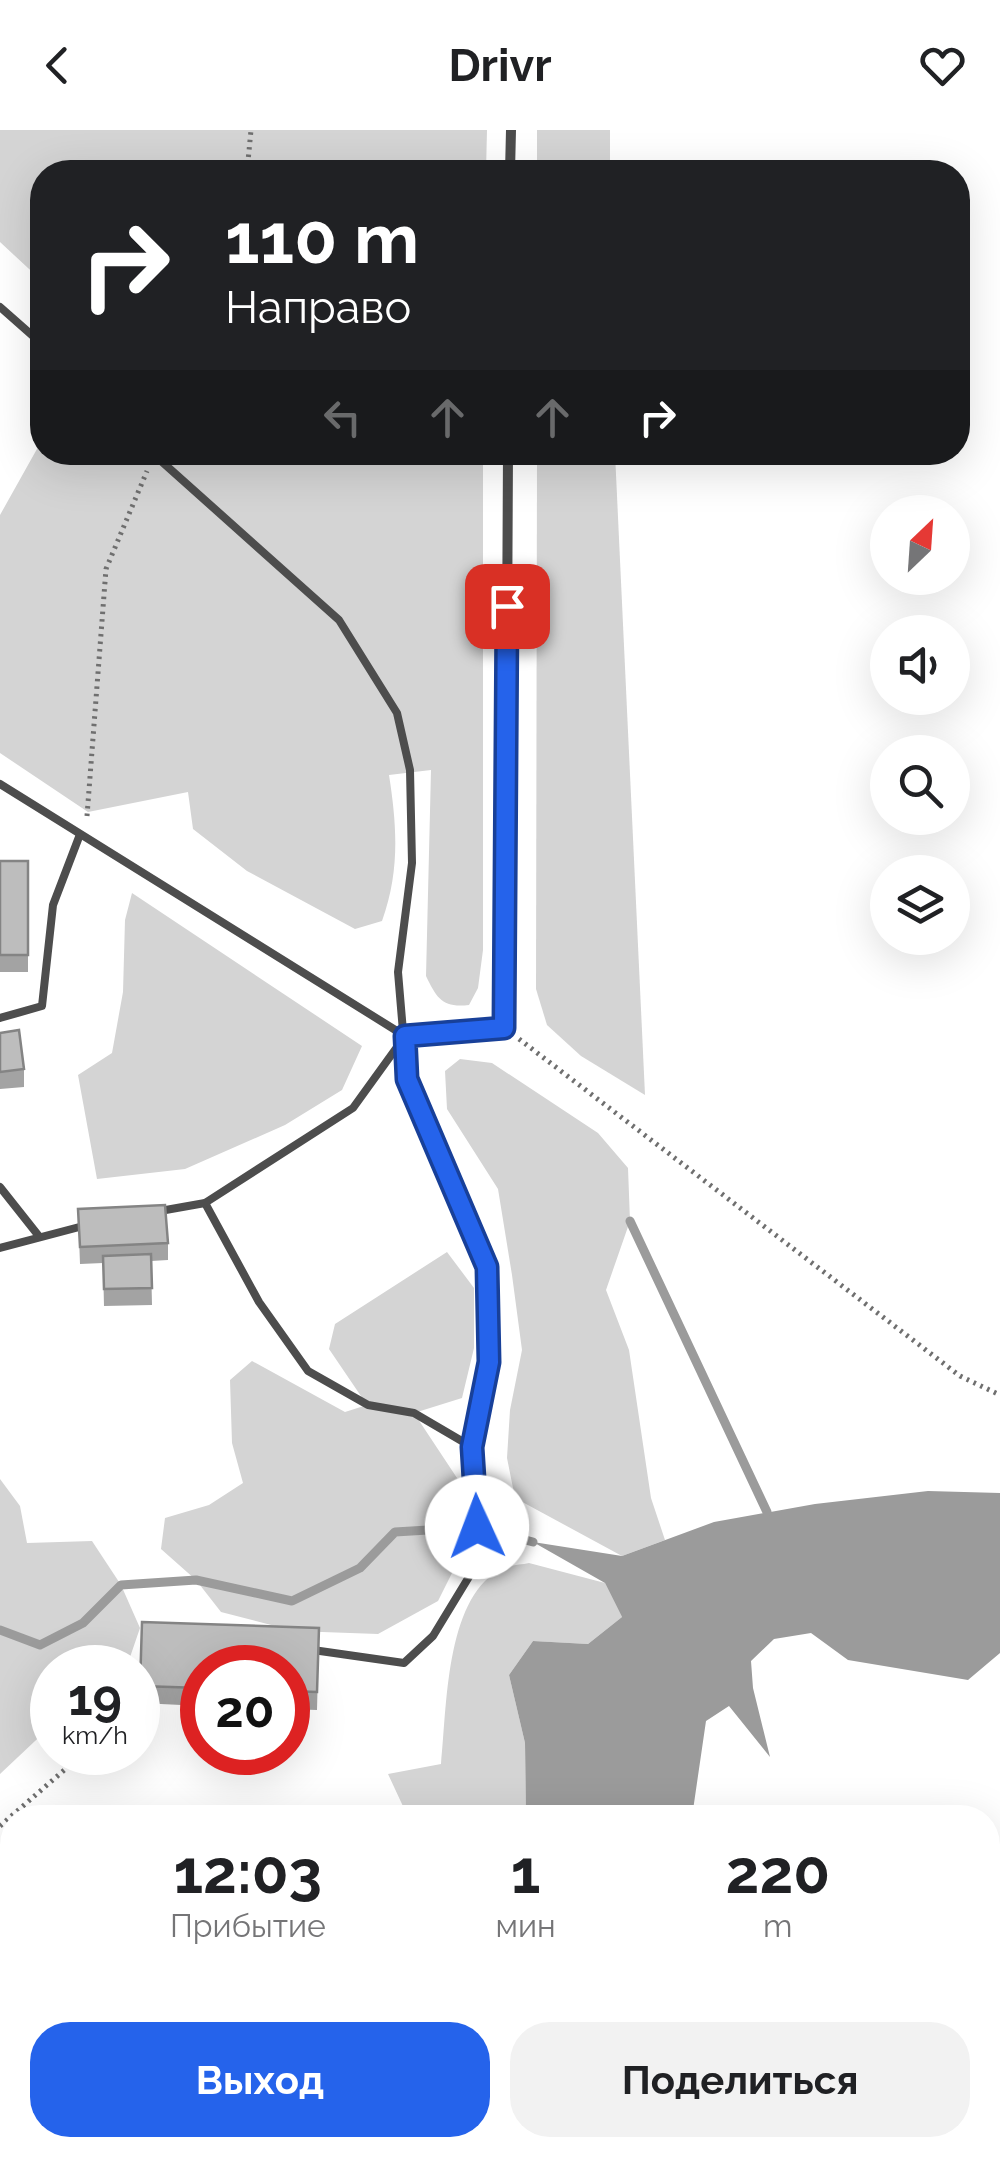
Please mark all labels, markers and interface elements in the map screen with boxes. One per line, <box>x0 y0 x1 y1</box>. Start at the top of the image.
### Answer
icon: back <box>30 38 85 93</box>
icon: heart <box>915 38 970 93</box>
text: Drivr <box>448 39 552 92</box>
text: 110 m <box>225 197 419 279</box>
icon: right <box>60 200 190 330</box>
text: Направо <box>225 281 411 334</box>
icon: left <box>315 390 370 445</box>
icon: ahead <box>420 390 475 445</box>
icon: ahead <box>525 390 580 445</box>
icon: right <box>630 390 685 445</box>
north arrow <box>870 495 970 595</box>
map controls <box>870 495 970 955</box>
pin <box>465 564 550 649</box>
icon: arrive <box>480 579 535 634</box>
button: sound <box>870 615 970 715</box>
button: search <box>870 735 970 835</box>
button: layers <box>870 855 970 955</box>
position arrow <box>425 1475 529 1579</box>
speed limit sign: 20 <box>180 1645 310 1775</box>
text: 19 <box>68 1668 122 1727</box>
text: km/h <box>62 1720 128 1750</box>
text: 12:03 <box>173 1837 322 1907</box>
text: 1 <box>511 1837 540 1907</box>
text: 220 <box>726 1837 830 1907</box>
text: Прибытие <box>170 1907 326 1944</box>
text: мин <box>496 1907 556 1944</box>
text: m <box>763 1907 793 1944</box>
button: Выход <box>30 2022 490 2137</box>
button: Поделиться <box>510 2022 970 2137</box>

